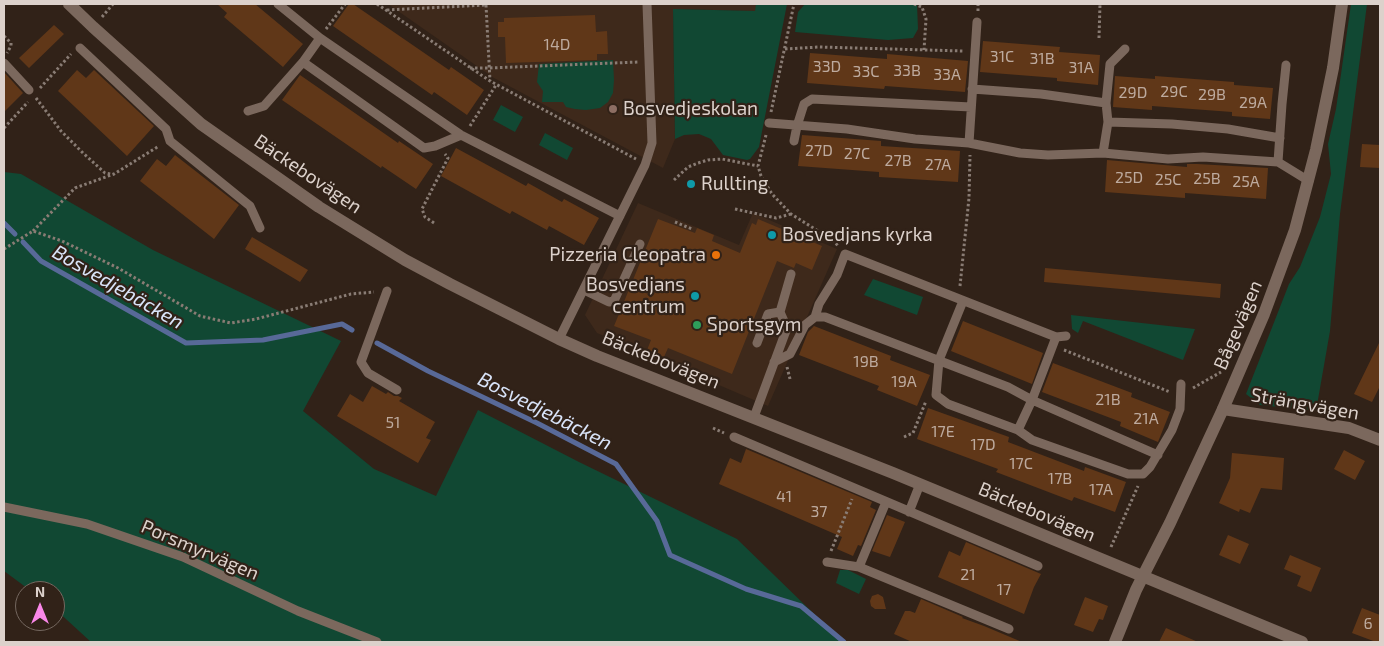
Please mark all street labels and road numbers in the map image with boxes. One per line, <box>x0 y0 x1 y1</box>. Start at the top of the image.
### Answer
street label: Bäckebovägen <box>250 130 366 218</box>
street label: Bågevägen <box>1209 277 1267 373</box>
street label: Bäckebovägen <box>599 326 723 394</box>
street label: Strängvägen <box>1249 383 1361 425</box>
street label: Bäckebovägen <box>975 477 1099 547</box>
street label: Porsmyrvägen <box>138 515 262 585</box>

